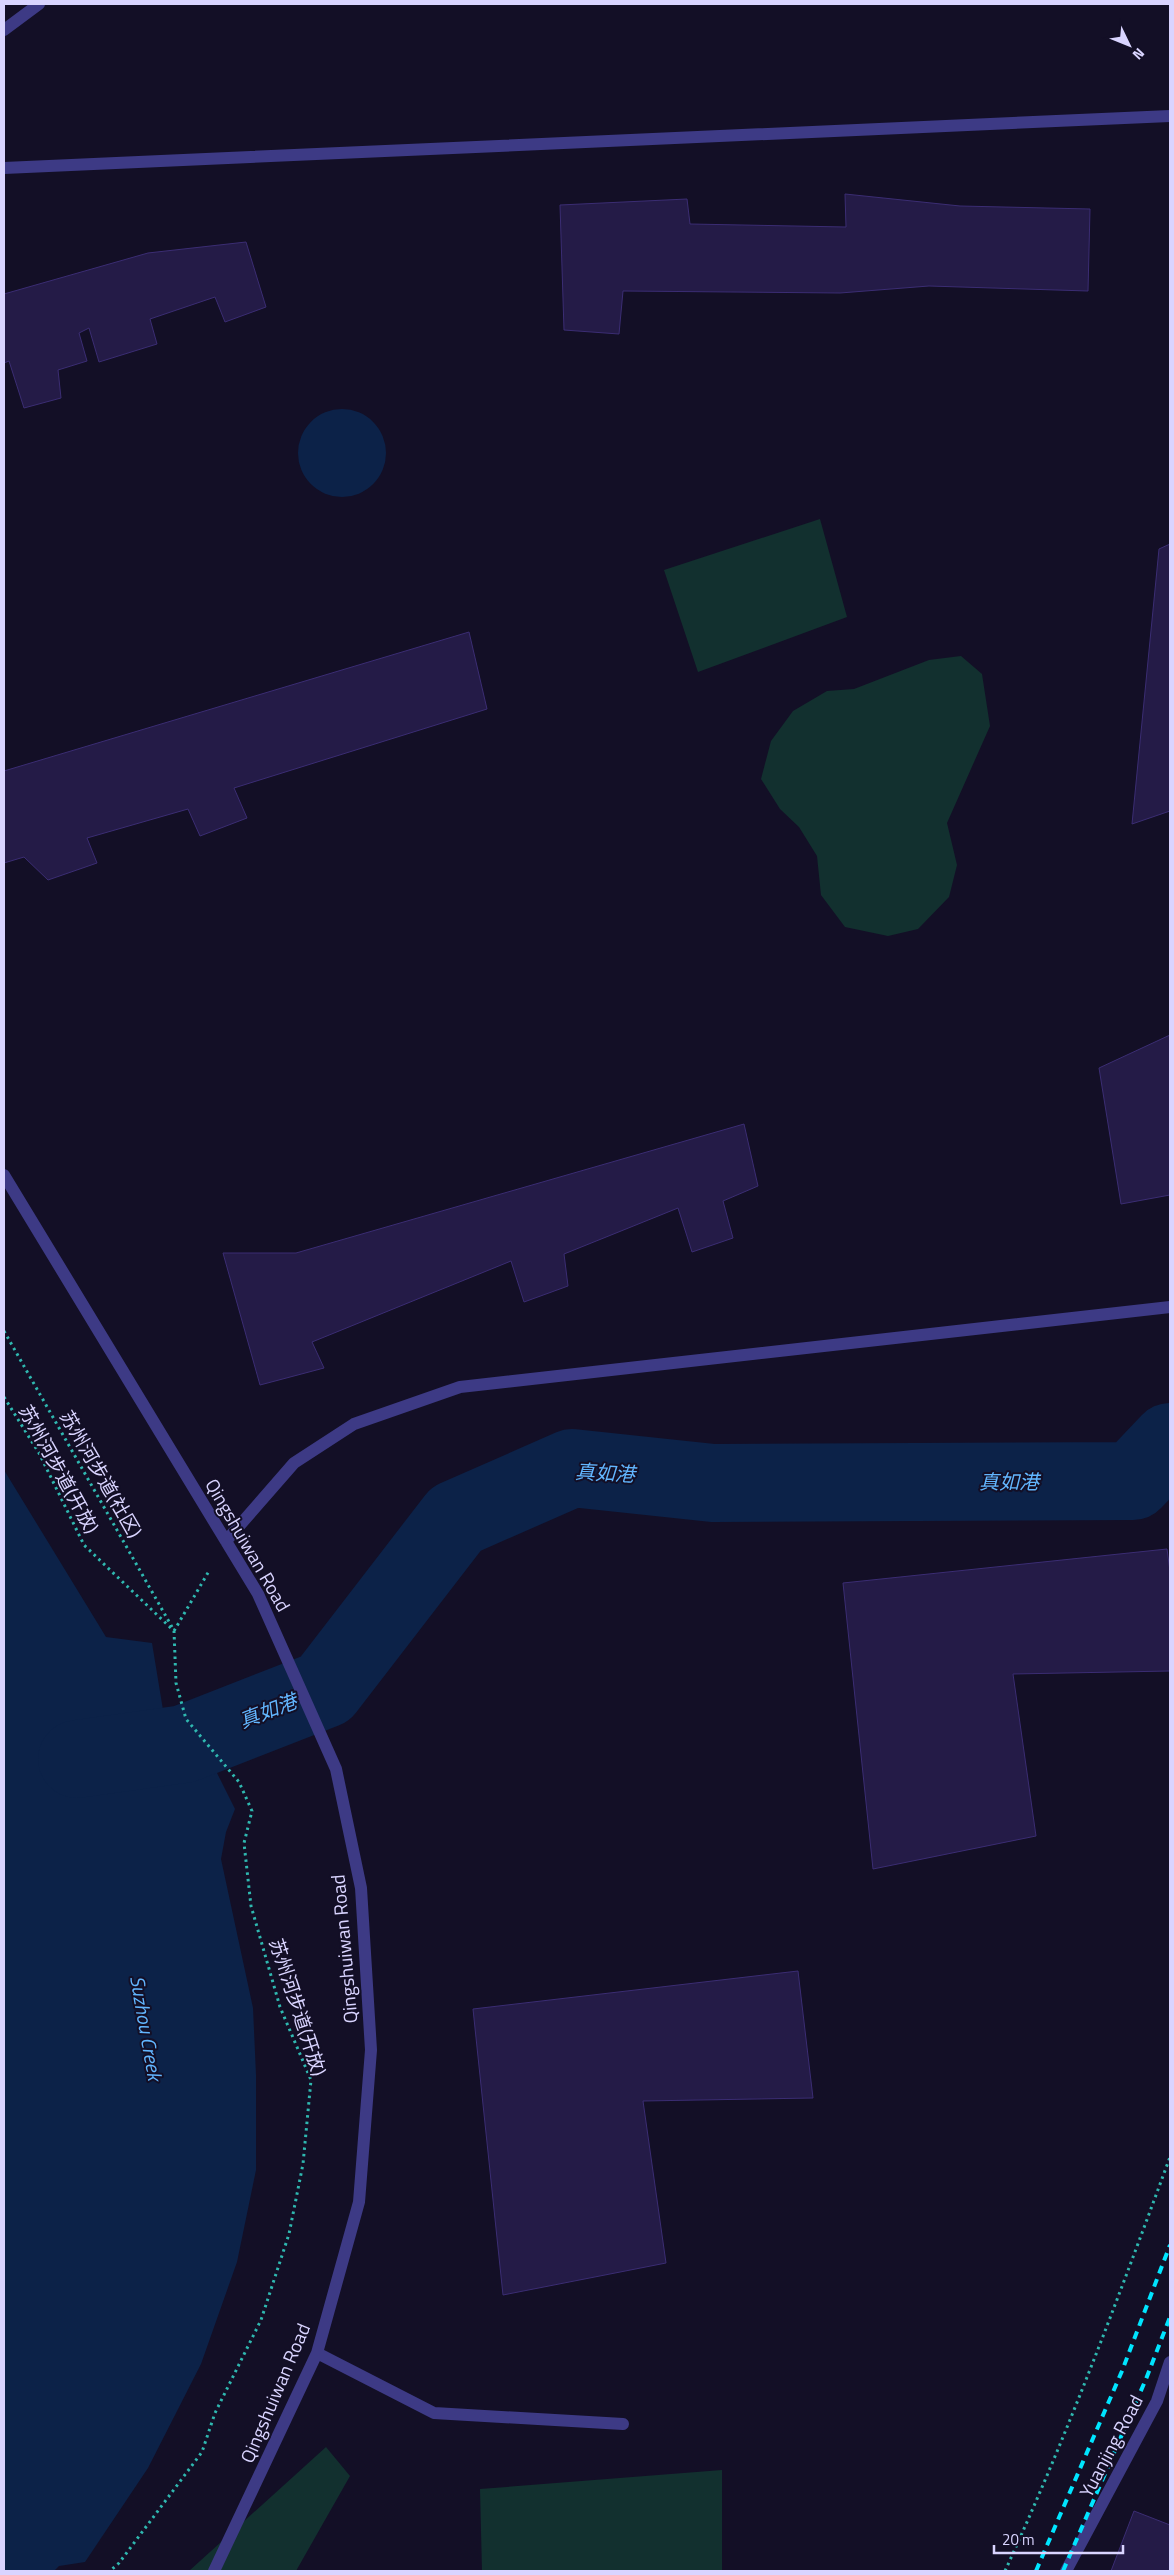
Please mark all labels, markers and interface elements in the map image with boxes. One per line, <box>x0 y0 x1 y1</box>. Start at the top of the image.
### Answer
north arrow <box>1104 20 1154 70</box>
text: N <box>1128 43 1150 65</box>
street label: 苏州河步道(开放) <box>12 1399 107 1538</box>
street label: 苏州河步道(社区) <box>53 1405 150 1543</box>
water label: 真如港 <box>574 1455 639 1490</box>
water label: 真如港 <box>979 1466 1042 1497</box>
street label: Qingshuiwan Road <box>199 1473 298 1617</box>
water label: 真如港 <box>234 1684 304 1736</box>
street label: Qingshuiwan Road <box>323 1873 364 2025</box>
street label: 苏州河步道(开放) <box>263 1934 334 2079</box>
water label: Suzhou Creek <box>122 1973 171 2085</box>
street label: Qingshuiwan Road <box>232 2318 317 2467</box>
street label: Yuanjing Road <box>1071 2389 1150 2502</box>
scale bar <box>994 2522 1123 2554</box>
text: 20 m <box>1002 2528 1035 2551</box>

